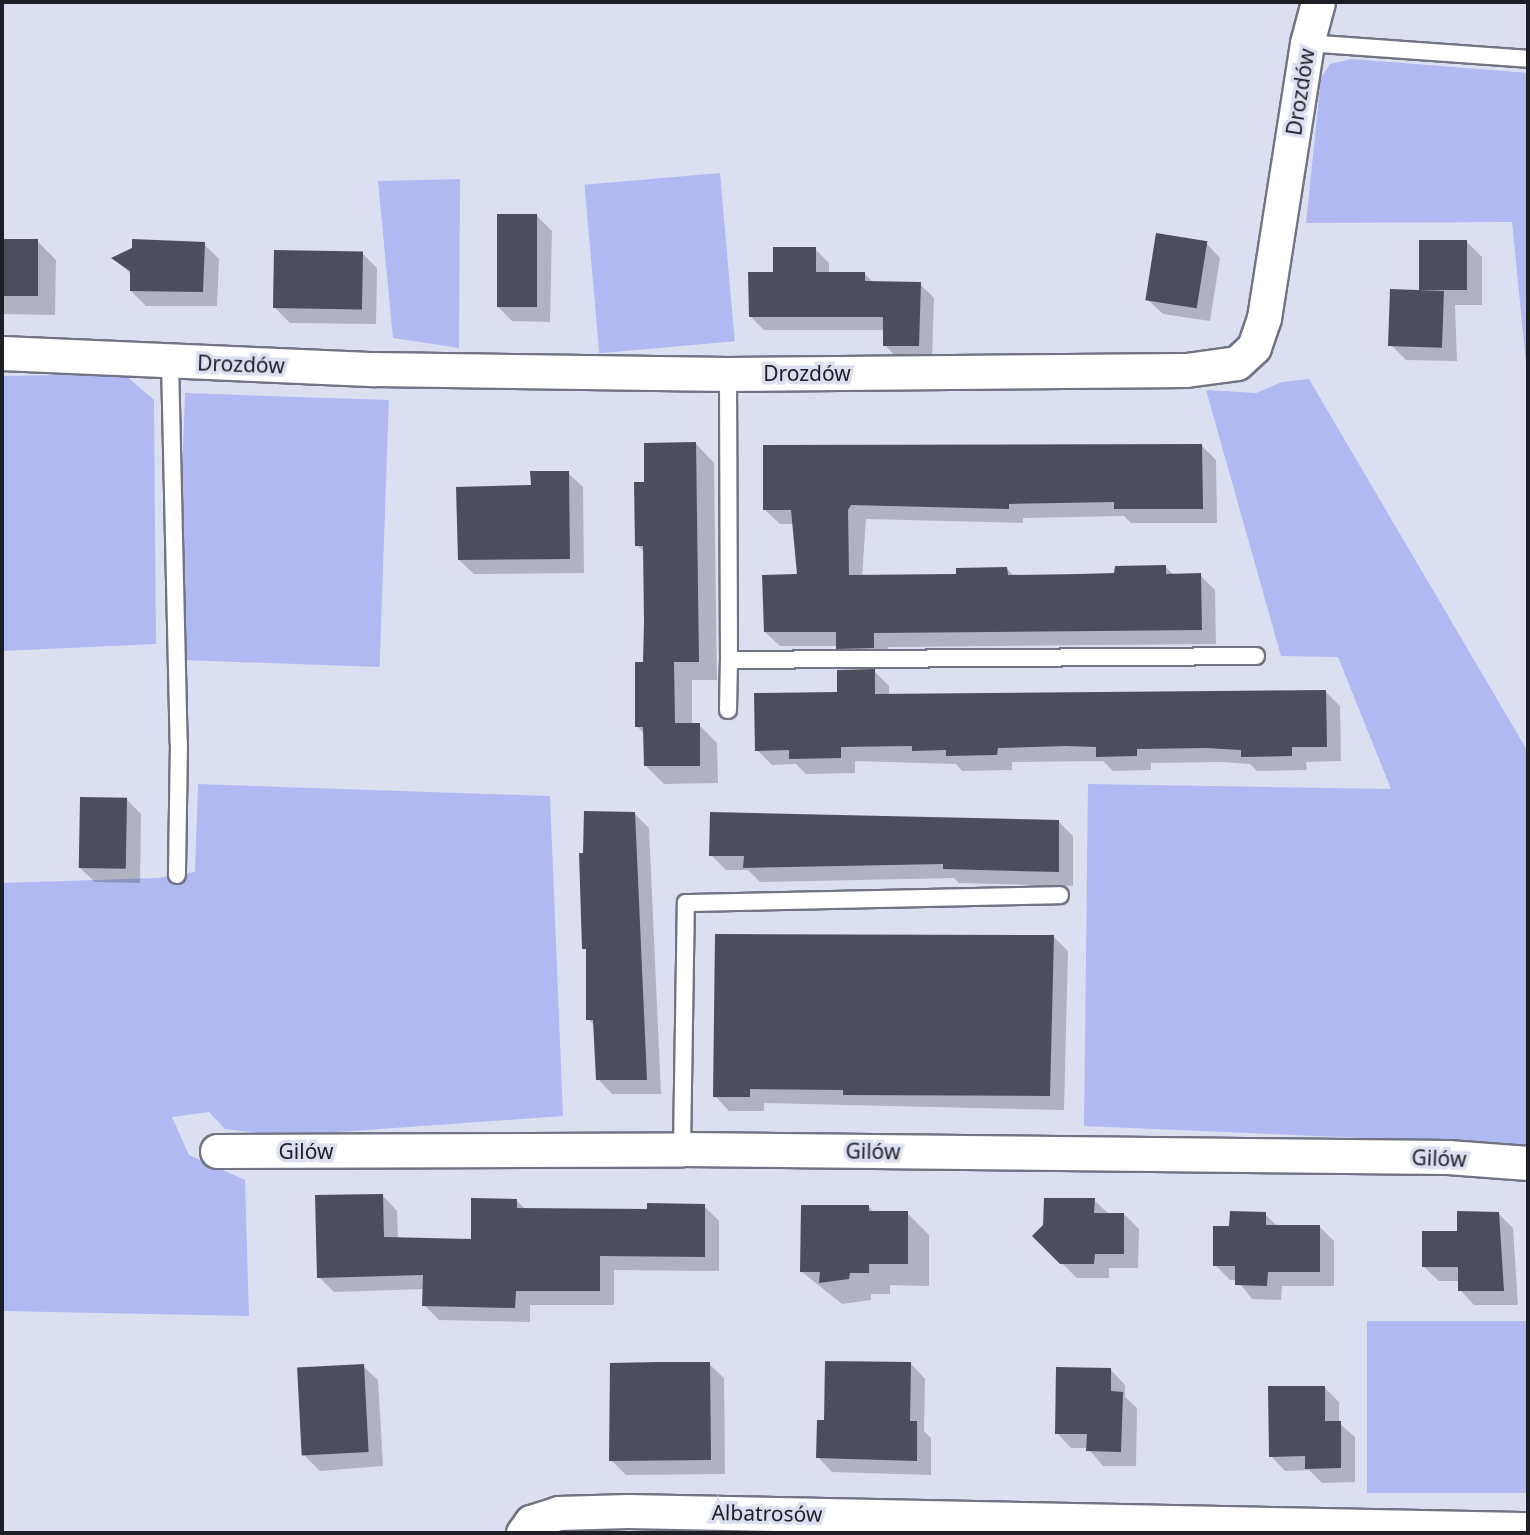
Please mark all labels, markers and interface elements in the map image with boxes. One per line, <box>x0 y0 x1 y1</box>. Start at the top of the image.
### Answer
street label: Drozdów <box>1281 47 1319 137</box>
street label: Drozdów <box>197 350 285 378</box>
street label: Drozdów <box>763 360 851 386</box>
street label: Gilów <box>279 1138 333 1164</box>
street label: Gilów <box>845 1138 901 1164</box>
street label: Gilów <box>1411 1144 1467 1172</box>
street label: Albatrosów <box>711 1499 823 1527</box>

